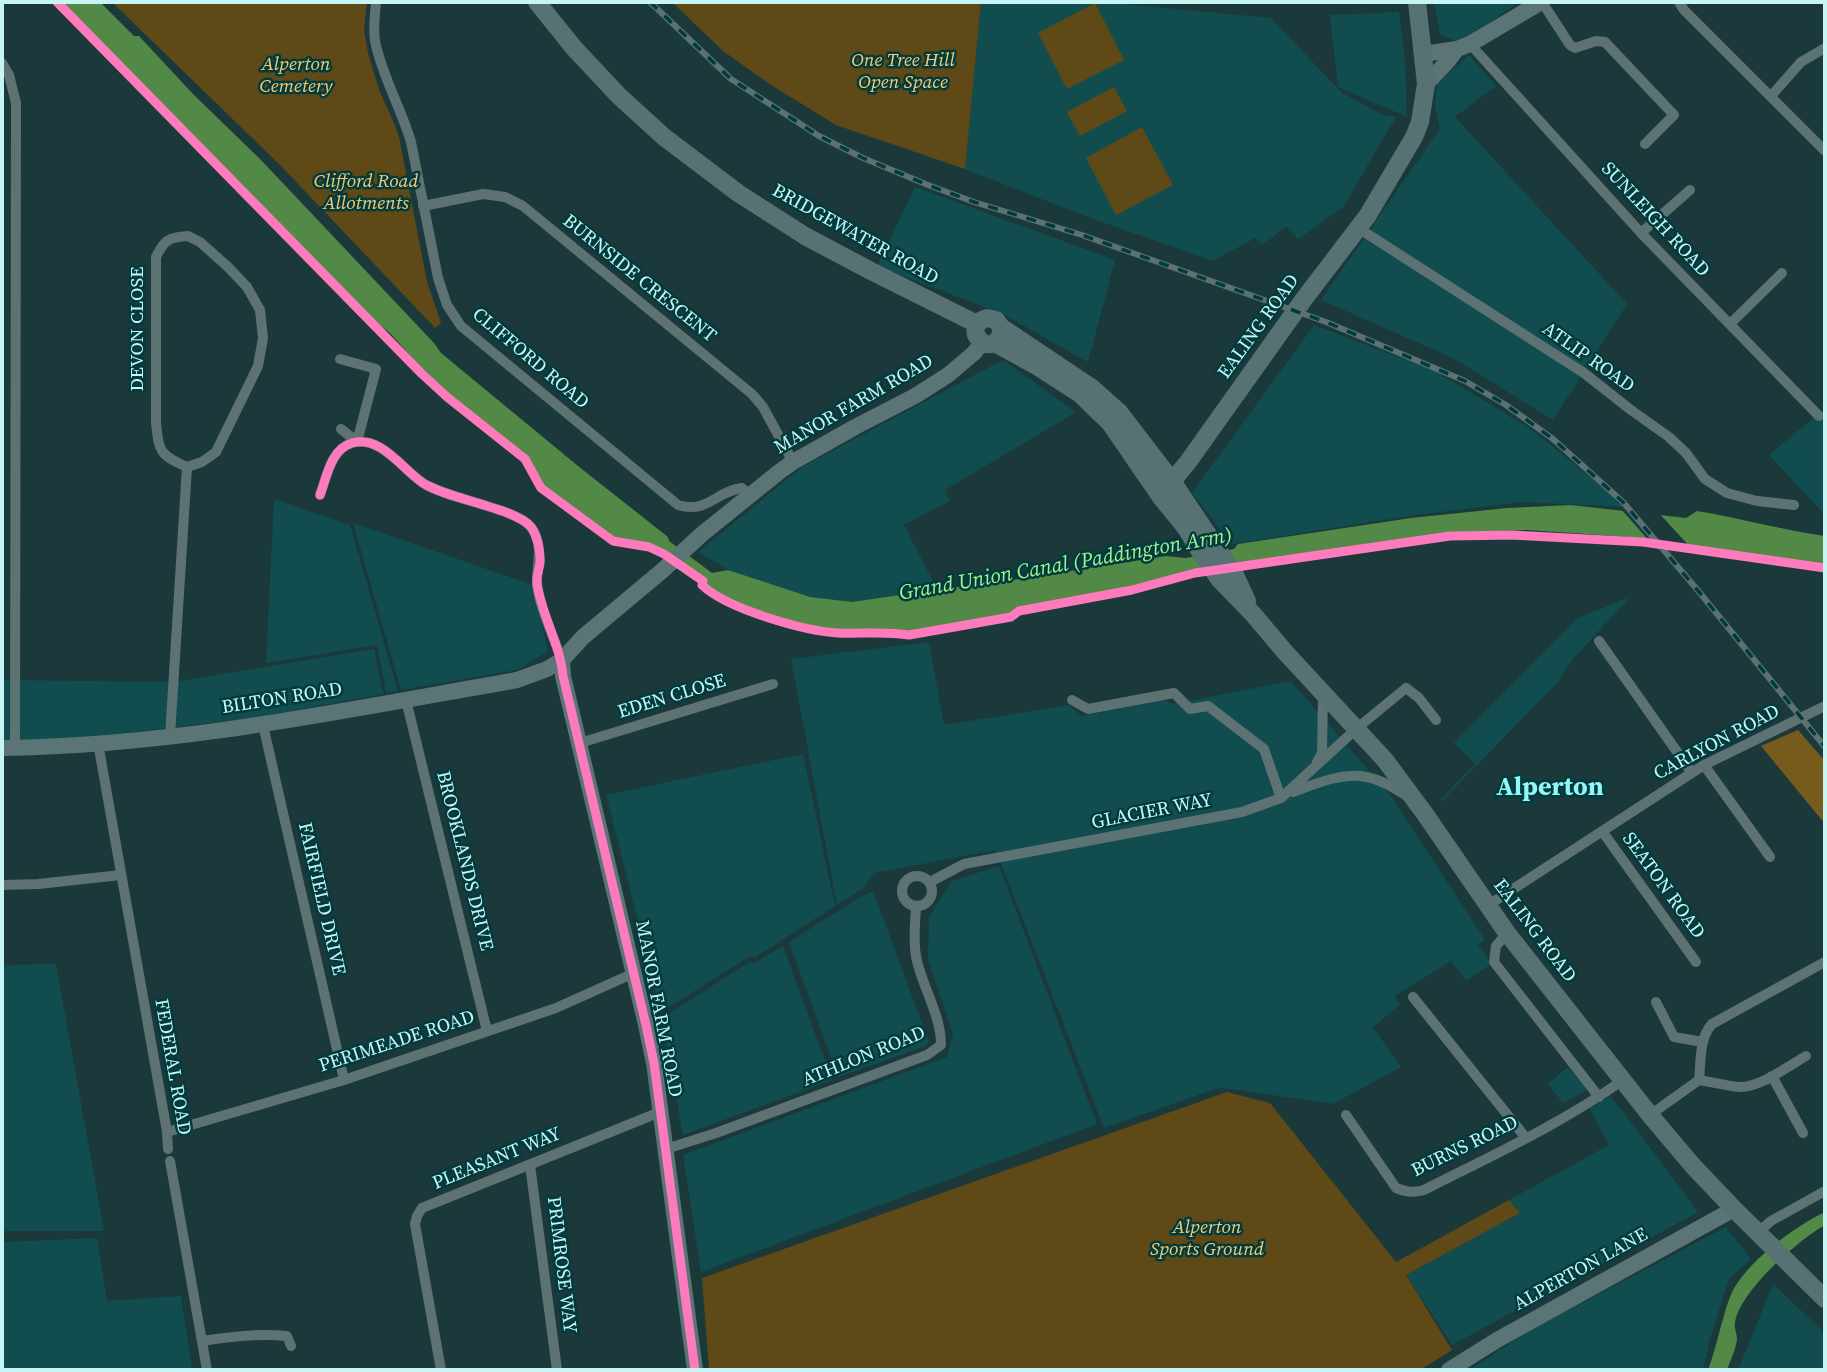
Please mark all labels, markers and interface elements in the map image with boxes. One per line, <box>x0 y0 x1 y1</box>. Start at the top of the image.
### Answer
park label: One Tree Hill Open Space <box>851 50 955 94</box>
park label: Alperton Cemetery <box>259 54 333 98</box>
street label: SUNLEIGH ROAD <box>1596 158 1714 282</box>
park label: Clifford Road Allotments <box>314 171 418 215</box>
street label: BRIDGEWATER ROAD <box>768 180 942 290</box>
street label: BURNSIDE CRESCENT <box>558 210 720 348</box>
street label: DEVON CLOSE <box>127 267 149 391</box>
street label: EALING ROAD <box>1213 270 1305 384</box>
street label: CLIFFORD ROAD <box>467 304 593 414</box>
street label: ATLIP ROAD <box>1538 318 1638 398</box>
street label: MANOR FARM ROAD <box>771 350 937 460</box>
water label: Grand Union Canal (Paddington Arm) <box>897 523 1235 607</box>
street label: EDEN CLOSE <box>615 670 729 724</box>
street label: BILTON ROAD <box>220 678 344 720</box>
street label: CARLYON ROAD <box>1650 700 1784 786</box>
street label: BROOKLANDS DRIVE <box>431 769 497 953</box>
district label: Alperton <box>1496 772 1604 804</box>
street label: GLACIER WAY <box>1090 789 1214 835</box>
street label: FAIRFIELD DRIVE <box>292 820 350 978</box>
street label: SEATON ROAD <box>1617 828 1709 944</box>
street label: EALING ROAD <box>1488 875 1580 987</box>
street label: MANOR FARM ROAD <box>630 919 686 1099</box>
street label: FEDERAL ROAD <box>149 997 195 1137</box>
street label: PERIMEADE ROAD <box>316 1006 478 1078</box>
street label: ATHLON ROAD <box>799 1022 929 1092</box>
street label: BURNS ROAD <box>1408 1111 1522 1183</box>
street label: PLEASANT WAY <box>429 1123 565 1195</box>
street label: PRIMROSE WAY <box>541 1195 581 1335</box>
park label: Alperton Sports Ground <box>1150 1217 1264 1261</box>
street label: ALPERTON LANE <box>1510 1224 1652 1316</box>

